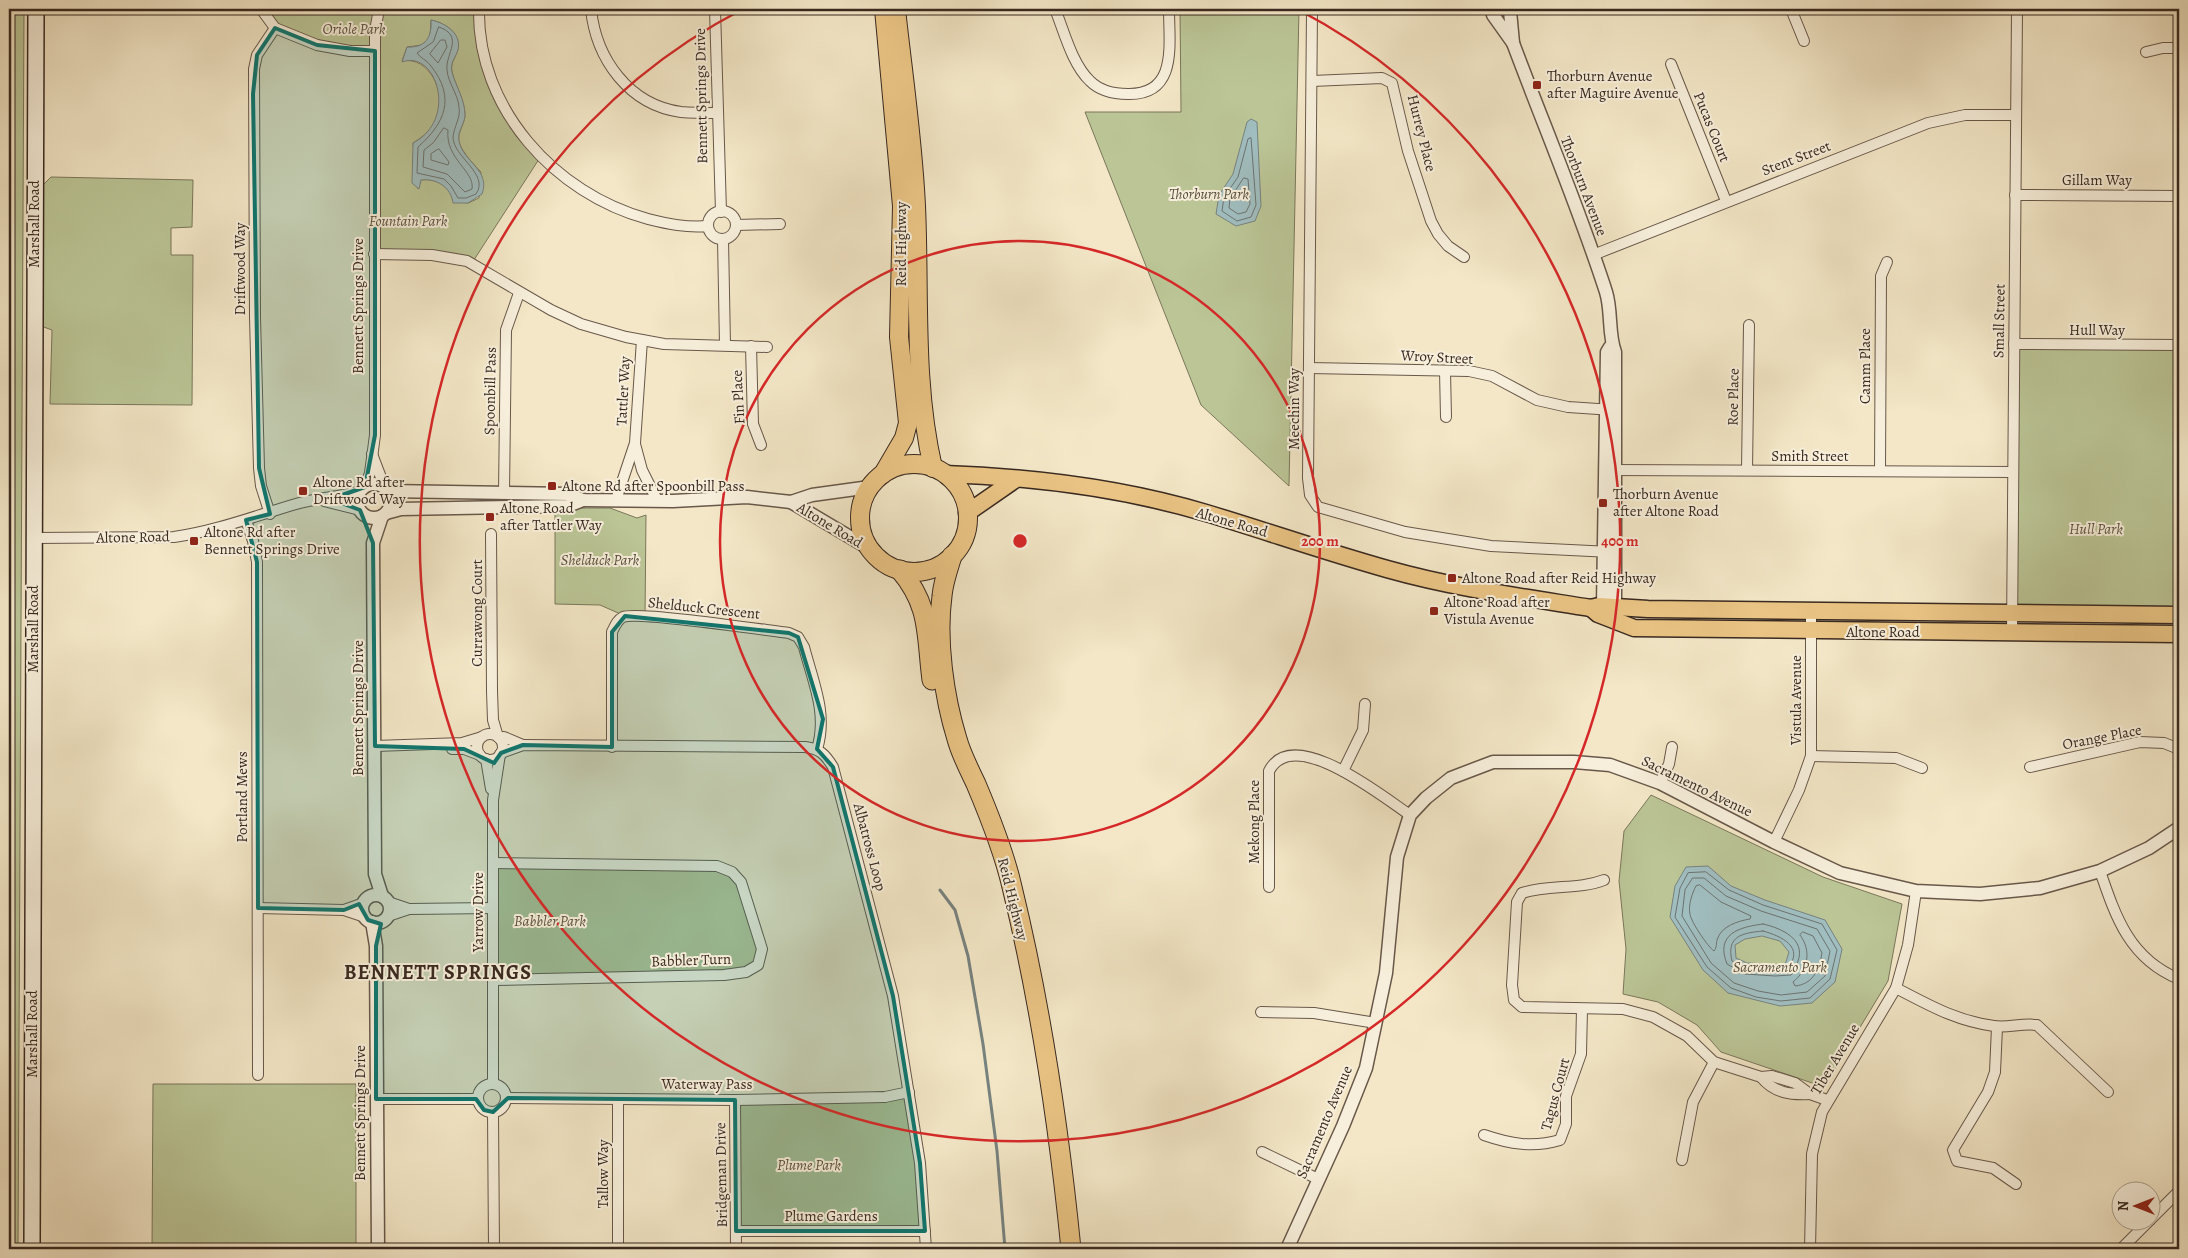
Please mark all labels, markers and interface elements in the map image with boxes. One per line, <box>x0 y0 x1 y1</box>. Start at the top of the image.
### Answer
park label: Oriole Park <box>323 19 386 39</box>
street label: Bennett Springs Drive <box>690 28 712 164</box>
place label: Thorburn Avenue after Maguire Avenue <box>1547 66 1679 103</box>
marker: Thorburn Avenue after Maguire Avenue <box>1531 79 1543 91</box>
street label: Pucas Court <box>1689 89 1735 165</box>
street label: Hurrey Place <box>1403 92 1441 174</box>
street label: Thorburn Avenue <box>1556 133 1612 239</box>
street label: Stent Street <box>1759 136 1834 180</box>
street label: Gillam Way <box>2062 170 2132 190</box>
street label: Marshall Road <box>24 179 44 268</box>
park label: Thorburn Park <box>1169 184 1249 204</box>
street label: Reid Highway <box>891 201 911 287</box>
park label: Fountain Park <box>369 211 448 231</box>
street label: Driftwood Way <box>230 222 250 315</box>
street label: Bennett Springs Drive <box>348 238 368 374</box>
street label: Small Street <box>1988 284 2010 358</box>
street label: Hull Way <box>2069 320 2125 340</box>
street label: Camm Place <box>1855 328 1875 404</box>
street label: Wroy Street <box>1399 345 1474 369</box>
street label: Spoonbill Pass <box>479 347 501 435</box>
street label: Tattler Way <box>611 355 635 426</box>
street label: Meechin Way <box>1284 368 1304 450</box>
street label: Roe Place <box>1722 368 1744 426</box>
street label: Fin Place <box>727 369 749 425</box>
street label: Smith Street <box>1771 446 1849 466</box>
place label: Altone Rd after Driftwood Way <box>312 472 406 509</box>
place label: Altone Rd after Spoonbill Pass <box>561 476 745 496</box>
marker: Altone Rd after Spoonbill Pass <box>546 480 558 492</box>
place label: Thorburn Avenue after Altone Road <box>1613 484 1720 521</box>
marker: Altone Rd after Driftwood Way <box>297 485 309 497</box>
street label: Altone Road <box>792 497 868 553</box>
marker: Thorburn Avenue after Altone Road <box>1597 497 1609 509</box>
place label: Altone Road after Tattler Way <box>499 498 602 535</box>
street label: Altone Road <box>1193 502 1271 542</box>
marker: Altone Road after Tattler Way <box>484 511 496 523</box>
park label: Hull Park <box>2069 519 2123 539</box>
place label: Altone Rd after Bennett Springs Drive <box>203 522 340 559</box>
street label: Altone Road <box>95 526 171 548</box>
text: 200 m <box>1301 531 1339 551</box>
text: 400 m <box>1601 531 1639 551</box>
centre of rings <box>1011 532 1029 550</box>
marker: Altone Rd after Bennett Springs Drive <box>188 535 200 547</box>
park label: Shelduck Park <box>561 550 640 570</box>
street label: Currawong Court <box>467 559 487 667</box>
place label: Altone Road after Reid Highway <box>1461 568 1656 588</box>
marker: Altone Road after Reid Highway <box>1446 572 1458 584</box>
street label: Marshall Road <box>23 584 43 673</box>
street label: Shelduck Crescent <box>647 592 761 624</box>
place label: Altone Road after Vistula Avenue <box>1443 592 1550 629</box>
marker: Altone Road after Vistula Avenue <box>1428 605 1440 617</box>
street label: Altone Road <box>1845 622 1921 642</box>
street label: Bennett Springs Drive <box>348 640 368 776</box>
street label: Vistula Avenue <box>1786 655 1806 746</box>
street label: Orange Place <box>2061 719 2144 754</box>
street label: Sacramento Avenue <box>1638 750 1756 822</box>
street label: Portland Mews <box>232 751 252 843</box>
street label: Mekong Place <box>1244 780 1264 864</box>
street label: Albatross Loop <box>848 800 891 893</box>
street label: Reid Highway <box>993 855 1033 943</box>
street label: Yarrow Drive <box>468 872 488 953</box>
park label: Babbler Park <box>514 911 586 931</box>
street label: Babbler Turn <box>651 949 731 971</box>
park label: Sacramento Park <box>1733 957 1827 977</box>
district label: BENNETT SPRINGS <box>344 959 532 986</box>
street label: Marshall Road <box>22 989 42 1078</box>
street label: Tiber Avenue <box>1806 1019 1864 1098</box>
street label: Bennett Springs Drive <box>350 1045 370 1181</box>
street label: Tagus Court <box>1536 1055 1574 1133</box>
street label: Sacramento Avenue <box>1291 1062 1357 1182</box>
street label: Waterway Pass <box>660 1074 753 1094</box>
street label: Bridgeman Drive <box>710 1122 732 1228</box>
street label: Tallow Way <box>593 1139 613 1208</box>
park label: Plume Park <box>777 1155 841 1175</box>
north arrow <box>2110 1180 2160 1230</box>
text: N <box>2114 1201 2133 1211</box>
street label: Plume Gardens <box>784 1206 878 1226</box>

